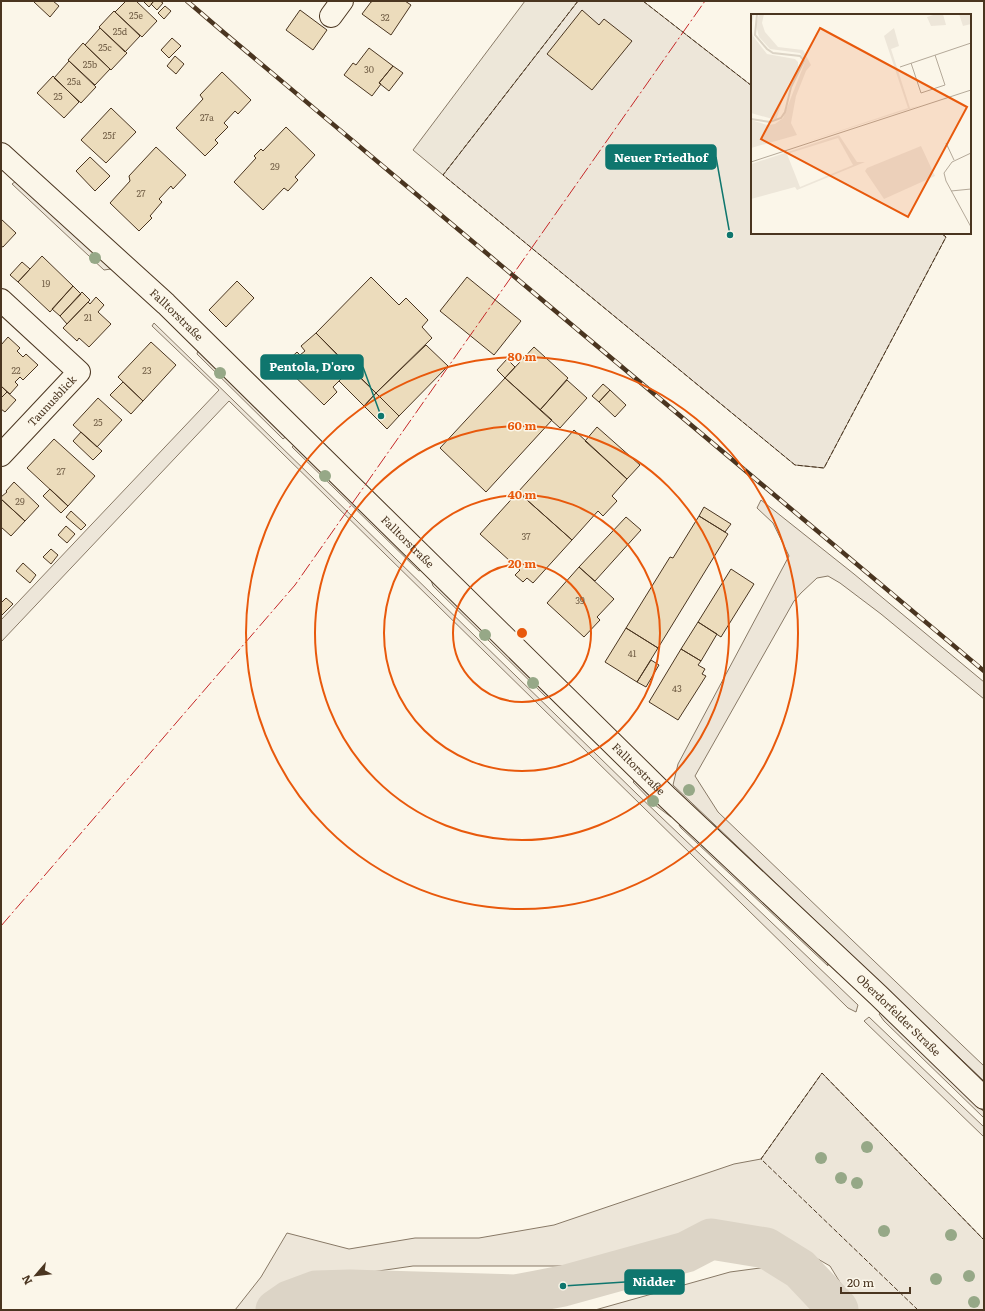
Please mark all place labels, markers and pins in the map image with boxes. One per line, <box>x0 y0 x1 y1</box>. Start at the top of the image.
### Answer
callout: Neuer Friedhof <box>606 145 716 169</box>
callout: Pentola, D'oro <box>261 355 363 379</box>
centre of rings <box>515 626 529 640</box>
callout: Nidder <box>625 1270 684 1294</box>

